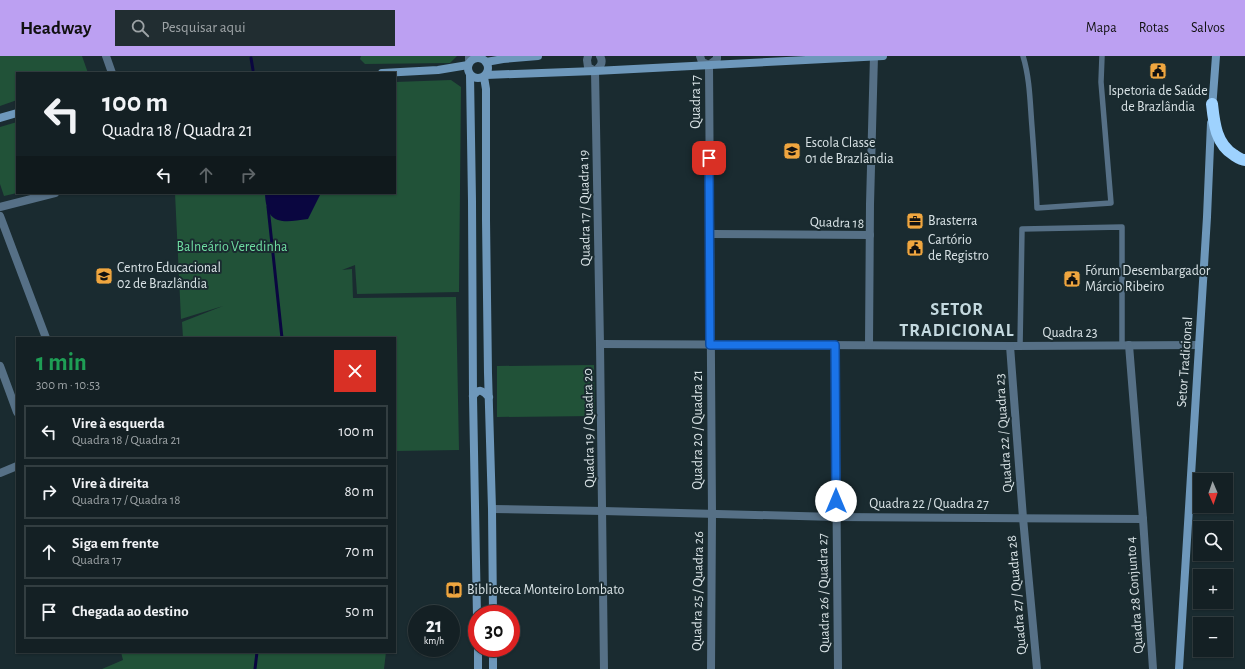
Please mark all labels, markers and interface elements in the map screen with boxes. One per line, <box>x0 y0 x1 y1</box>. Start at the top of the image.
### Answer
search box <box>115 10 395 46</box>
icon: search <box>129 17 151 39</box>
text: Headway <box>20 19 91 38</box>
text: Pesquisar aqui <box>161 20 246 35</box>
text: Mapa <box>1086 21 1117 35</box>
text: Rotas <box>1139 21 1169 35</box>
text: Salvos <box>1191 21 1225 35</box>
public building icon: Ispetoria de Saúde de Brazlândia <box>1148 61 1168 81</box>
street label: Quadra 17 <box>689 75 703 129</box>
place label: Ispetoria de Saúde de Brazlândia <box>1108 84 1208 114</box>
icon: left <box>36 88 88 140</box>
text: 100 m <box>102 89 168 117</box>
text: Quadra 18 / Quadra 21 <box>102 122 253 140</box>
place label: Escola Classe 01 de Brazlândia <box>805 136 894 166</box>
pin <box>692 141 726 175</box>
school or university icon: Escola Classe 01 de Brazlândia <box>782 141 802 161</box>
icon: arrive <box>698 147 720 169</box>
street label: Quadra 17 / Quadra 19 <box>577 150 593 266</box>
icon: left <box>153 164 175 186</box>
icon: ahead <box>195 164 217 186</box>
icon: right <box>237 164 259 186</box>
office icon: Brasterra <box>905 211 925 231</box>
place label: Brasterra <box>928 214 978 228</box>
street label: Quadra 18 <box>810 215 864 231</box>
place label: Cartório de Registro <box>928 233 989 263</box>
public building icon: Cartório de Registro <box>905 238 925 258</box>
park label: Balneário Veredinha <box>177 240 288 254</box>
place label: Centro Educacional 02 de Brazlândia <box>117 261 221 291</box>
place label: Fórum Desembargador Márcio Ribeiro <box>1085 264 1211 294</box>
school or university icon: Centro Educacional 02 de Brazlândia <box>94 266 114 286</box>
public building icon: Fórum Desembargador Márcio Ribeiro <box>1062 269 1082 289</box>
district label: SETOR TRADICIONAL <box>899 301 1015 340</box>
street label: Setor Tradicional <box>1175 316 1195 408</box>
street label: Quadra 23 <box>1042 326 1098 340</box>
button: close <box>334 350 376 392</box>
text: 1 min <box>36 351 87 375</box>
street label: Quadra 19 / Quadra 20 <box>581 368 597 488</box>
street label: Quadra 20 / Quadra 21 <box>691 370 705 490</box>
street label: Quadra 22 / Quadra 23 <box>993 373 1015 493</box>
text: 300 m · 10:53 <box>36 379 100 392</box>
text: Vire à esquerda <box>72 416 165 431</box>
icon: left <box>38 421 60 443</box>
text: 100 m <box>339 424 374 439</box>
text: Quadra 18 / Quadra 21 <box>72 434 181 447</box>
north arrow <box>1193 473 1233 513</box>
map controls <box>1193 473 1233 657</box>
text: Vire à direita <box>72 476 149 491</box>
position arrow <box>815 480 857 522</box>
icon: right <box>38 481 60 503</box>
text: 80 m <box>344 484 374 499</box>
text: Quadra 17 / Quadra 18 <box>72 494 180 507</box>
street label: Quadra 22 / Quadra 27 <box>869 497 989 511</box>
button: search <box>1193 521 1233 561</box>
street label: Quadra 25 / Quadra 26 <box>690 531 706 651</box>
street label: Quadra 26 / Quadra 27 <box>816 533 832 653</box>
street label: Quadra 27 / Quadra 28 <box>1005 535 1029 655</box>
text: Siga em frente <box>72 536 159 551</box>
street label: Quadra 28 Conjunto 4 <box>1124 536 1146 654</box>
icon: ahead <box>38 541 60 563</box>
text: 70 m <box>345 544 374 559</box>
text: Quadra 17 <box>72 554 122 567</box>
button: + <box>1193 569 1233 609</box>
library icon: Biblioteca Monteiro Lombato <box>444 580 464 600</box>
place label: Biblioteca Monteiro Lombato <box>467 583 625 597</box>
icon: arrive <box>38 601 60 623</box>
text: Chegada ao destino <box>72 604 189 619</box>
text: 50 m <box>345 604 374 619</box>
speed limit sign: 30 <box>468 605 520 657</box>
text: 21 <box>426 616 442 636</box>
button: − <box>1193 617 1233 657</box>
text: km/h <box>424 636 444 646</box>

